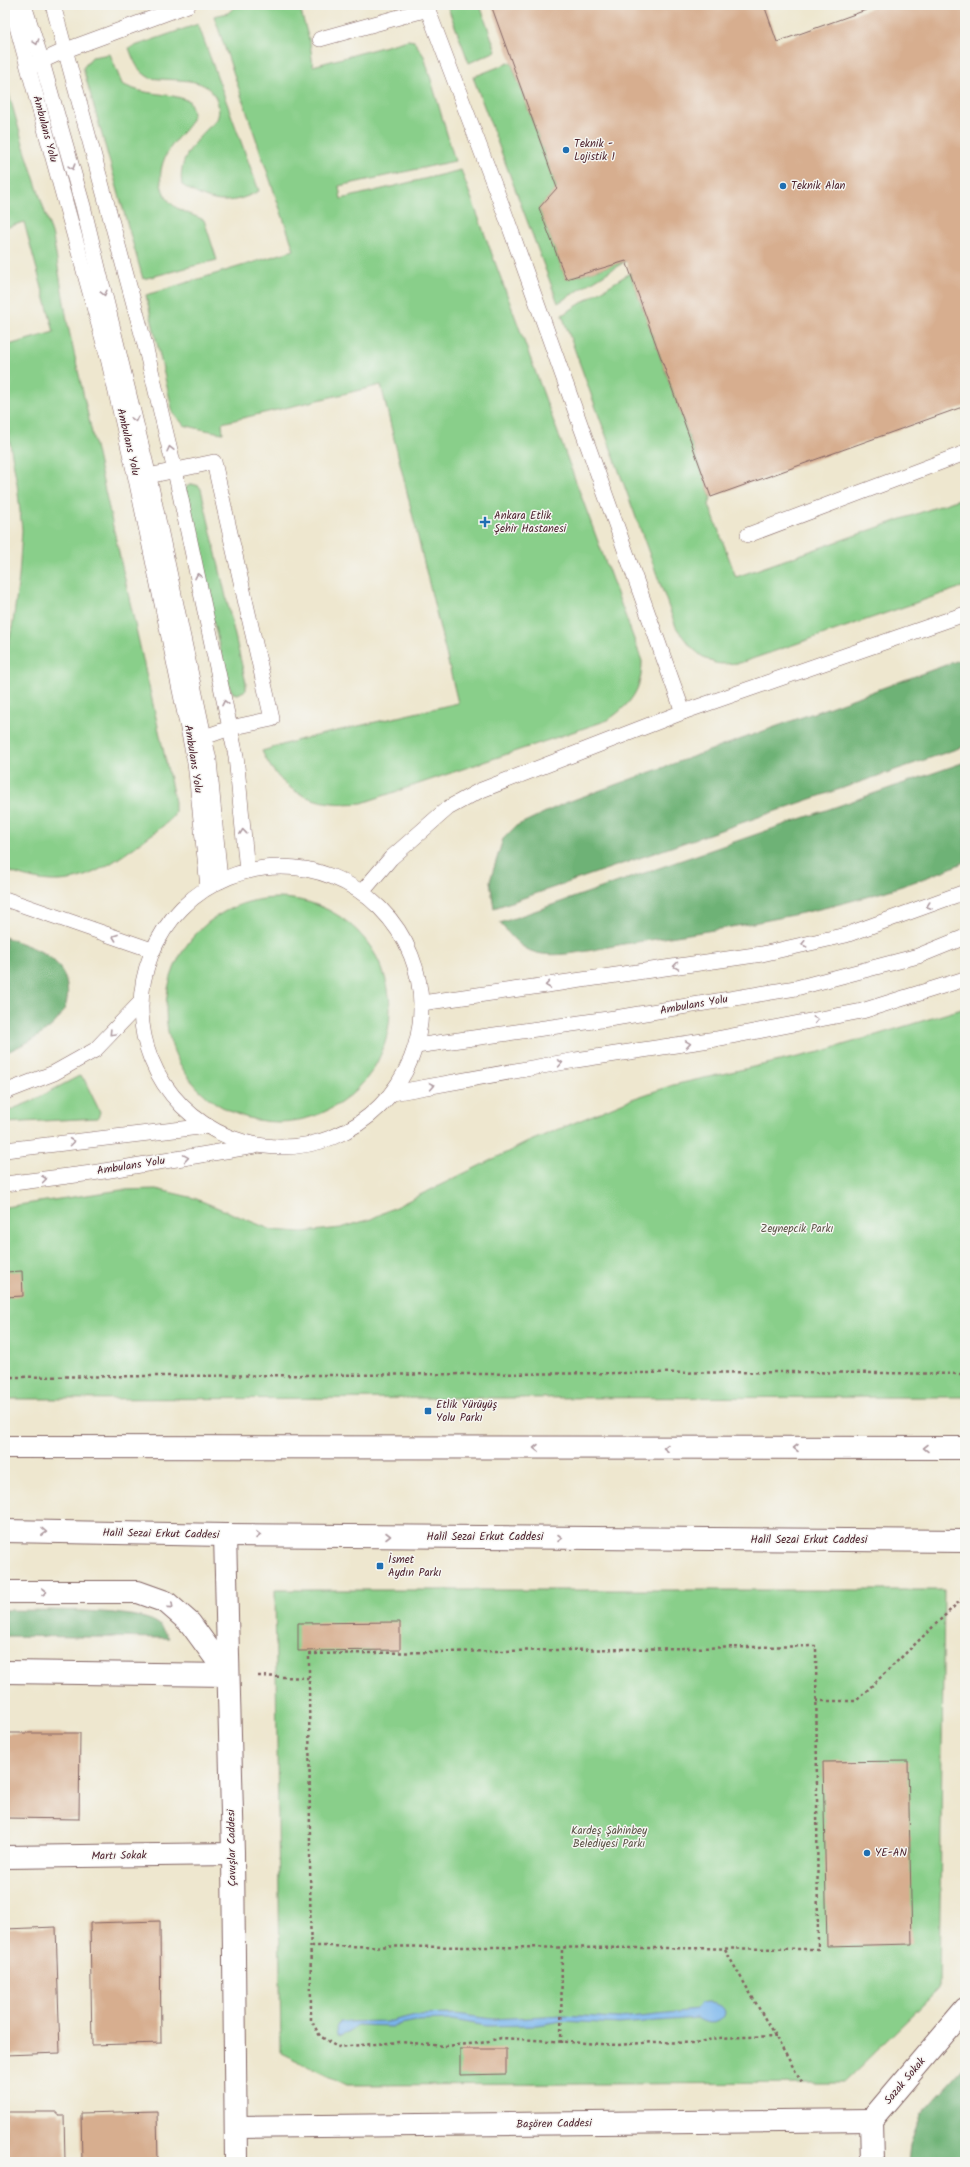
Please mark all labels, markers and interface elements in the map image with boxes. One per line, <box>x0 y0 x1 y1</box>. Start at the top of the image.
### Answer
one-way arrow <box>31 38 39 45</box>
street label: Ambulans Yolu <box>27 94 63 165</box>
place label: Teknik - Lojistik 1 <box>574 135 615 166</box>
marker: Teknik - Lojistik 1 <box>561 145 571 155</box>
one-way arrow <box>67 163 76 170</box>
place label: Teknik Alan <box>791 177 846 195</box>
marker: Teknik Alan <box>778 181 788 191</box>
one-way arrow <box>100 290 108 296</box>
street label: Ambulans Yolu <box>112 407 145 478</box>
one-way arrow <box>130 415 139 422</box>
one-way arrow <box>166 446 174 452</box>
place label: Ankara Etlik Şehir Hastanesi <box>494 507 567 538</box>
marker: Ankara Etlik Şehir Hastanesi <box>479 516 491 528</box>
one-way arrow <box>194 573 202 579</box>
one-way arrow <box>221 700 229 706</box>
street label: Ambulans Yolu <box>179 724 207 795</box>
one-way arrow <box>239 829 248 835</box>
one-way arrow <box>925 902 932 910</box>
one-way arrow <box>112 933 119 941</box>
one-way arrow <box>801 939 807 947</box>
one-way arrow <box>673 961 679 970</box>
one-way arrow <box>545 980 551 989</box>
street label: Ambulans Yolu <box>659 990 730 1020</box>
one-way arrow <box>813 1016 819 1025</box>
one-way arrow <box>109 1028 117 1036</box>
one-way arrow <box>685 1040 691 1049</box>
one-way arrow <box>557 1059 563 1068</box>
one-way arrow <box>429 1082 435 1091</box>
one-way arrow <box>69 1138 75 1147</box>
street label: Ambulans Yolu <box>96 1152 167 1180</box>
one-way arrow <box>183 1154 189 1162</box>
one-way arrow <box>41 1175 47 1184</box>
park label: Zeynepcik Parkı <box>761 1220 834 1238</box>
place label: Etlik Yürüyüş Yolu Parkı <box>436 1396 498 1427</box>
marker: Etlik Yürüyüş Yolu Parkı <box>423 1406 433 1416</box>
one-way arrow <box>533 1444 539 1452</box>
one-way arrow <box>663 1444 669 1452</box>
one-way arrow <box>793 1444 799 1452</box>
one-way arrow <box>923 1444 929 1452</box>
street label: Halil Sezai Erkut Caddesi <box>102 1524 220 1544</box>
one-way arrow <box>41 1527 47 1536</box>
street label: Halil Sezai Erkut Caddesi <box>427 1528 544 1546</box>
one-way arrow <box>255 1531 261 1539</box>
street label: Halil Sezai Erkut Caddesi <box>751 1531 868 1549</box>
one-way arrow <box>385 1532 391 1540</box>
one-way arrow <box>557 1533 563 1542</box>
place label: İsmet Aydın Parkı <box>388 1551 441 1582</box>
marker: İsmet Aydın Parkı <box>375 1561 385 1571</box>
one-way arrow <box>41 1588 47 1596</box>
one-way arrow <box>166 1601 173 1608</box>
street label: Çavuşlar Caddesi <box>222 1809 242 1887</box>
park label: Kardeş Şahinbey Belediyesi Parkı <box>571 1822 648 1853</box>
place label: YE-AN <box>875 1844 907 1862</box>
street label: Martı Sokak <box>91 1847 148 1865</box>
marker: YE-AN <box>862 1848 872 1858</box>
street label: Sazak Sokak <box>880 2053 931 2109</box>
street label: Başören Caddesi <box>516 2114 592 2134</box>

